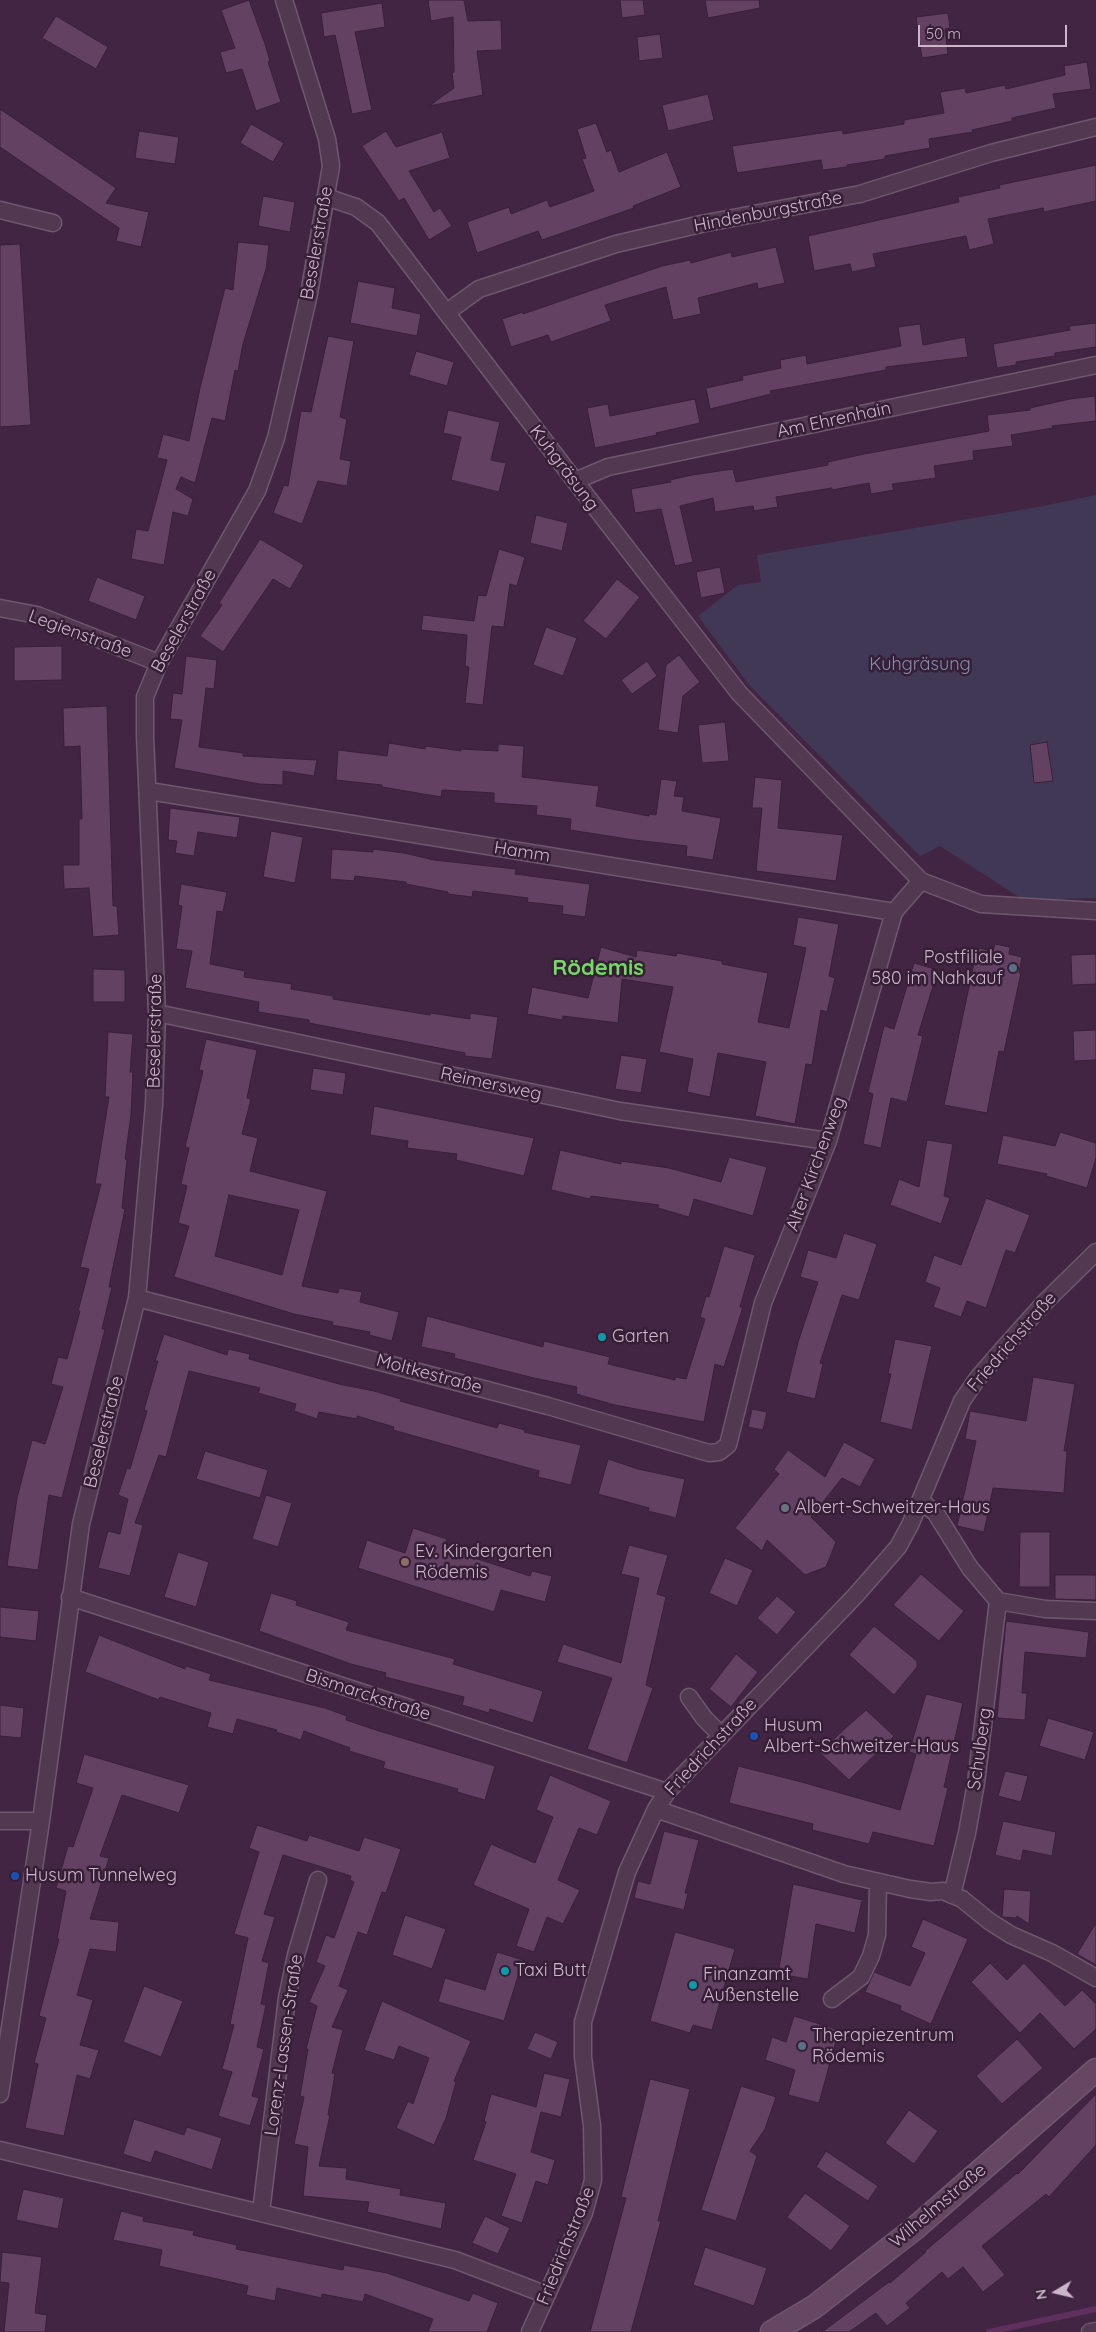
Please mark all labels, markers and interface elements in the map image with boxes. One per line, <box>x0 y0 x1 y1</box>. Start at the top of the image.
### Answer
scale bar <box>921 15 1070 47</box>
text: 50 m <box>926 24 961 43</box>
street label: Beselerstraße <box>296 185 338 301</box>
street label: Hindenburgstraße <box>692 187 844 237</box>
street label: Am Ehrenhain <box>775 397 893 443</box>
street label: Kuhgräsung <box>525 421 603 515</box>
street label: Beselerstraße <box>147 566 221 676</box>
street label: Legienstraße <box>25 605 135 663</box>
park label: Kuhgräsung <box>869 654 971 676</box>
street label: Hamm <box>492 837 552 867</box>
place label: Postfiliale 580 im Nahkauf <box>871 947 1003 990</box>
district label: Rödemis <box>552 955 644 981</box>
marker: Postfiliale 580 im Nahkauf <box>1007 962 1019 974</box>
street label: Beselerstraße <box>143 973 167 1089</box>
street label: Reimersweg <box>438 1063 544 1105</box>
street label: Alter Kirchenweg <box>782 1094 850 1234</box>
street label: Friedrichstraße <box>963 1288 1061 1396</box>
place label: Garten <box>612 1326 669 1348</box>
marker: Garten <box>596 1331 608 1343</box>
street label: Moltkestraße <box>374 1350 484 1398</box>
street label: Beselerstraße <box>80 1374 128 1490</box>
place label: Albert-Schweitzer-Haus <box>795 1497 990 1519</box>
marker: Albert-Schweitzer-Haus <box>779 1502 791 1514</box>
place label: Ev. Kindergarten Rödemis <box>415 1541 552 1584</box>
marker: Ev. Kindergarten Rödemis <box>399 1556 411 1568</box>
street label: Bismarckstraße <box>303 1665 433 1725</box>
street label: Friedrichstraße <box>660 1694 762 1800</box>
street label: Schulberg <box>964 1706 996 1792</box>
place label: Husum Albert-Schweitzer-Haus <box>764 1715 959 1758</box>
marker: Husum Albert-Schweitzer-Haus <box>748 1730 760 1742</box>
place label: Husum Tunnelweg <box>25 1865 177 1887</box>
marker: Husum Tunnelweg <box>9 1870 21 1882</box>
street label: Lorenz-Lassen-Straße <box>261 1953 307 2137</box>
place label: Taxi Butt <box>515 1960 587 1982</box>
place label: Finanzamt Außenstelle <box>703 1964 799 2006</box>
marker: Taxi Butt <box>499 1965 511 1977</box>
marker: Finanzamt Außenstelle <box>687 1979 699 1991</box>
place label: Therapiezentrum Rödemis <box>812 2025 955 2068</box>
marker: Therapiezentrum Rödemis <box>796 2040 808 2052</box>
street label: Wilhelmstraße <box>885 2159 991 2253</box>
street label: Friedrichstraße <box>532 2184 600 2308</box>
north arrow <box>1031 2267 1081 2317</box>
text: N <box>1031 2288 1051 2301</box>

